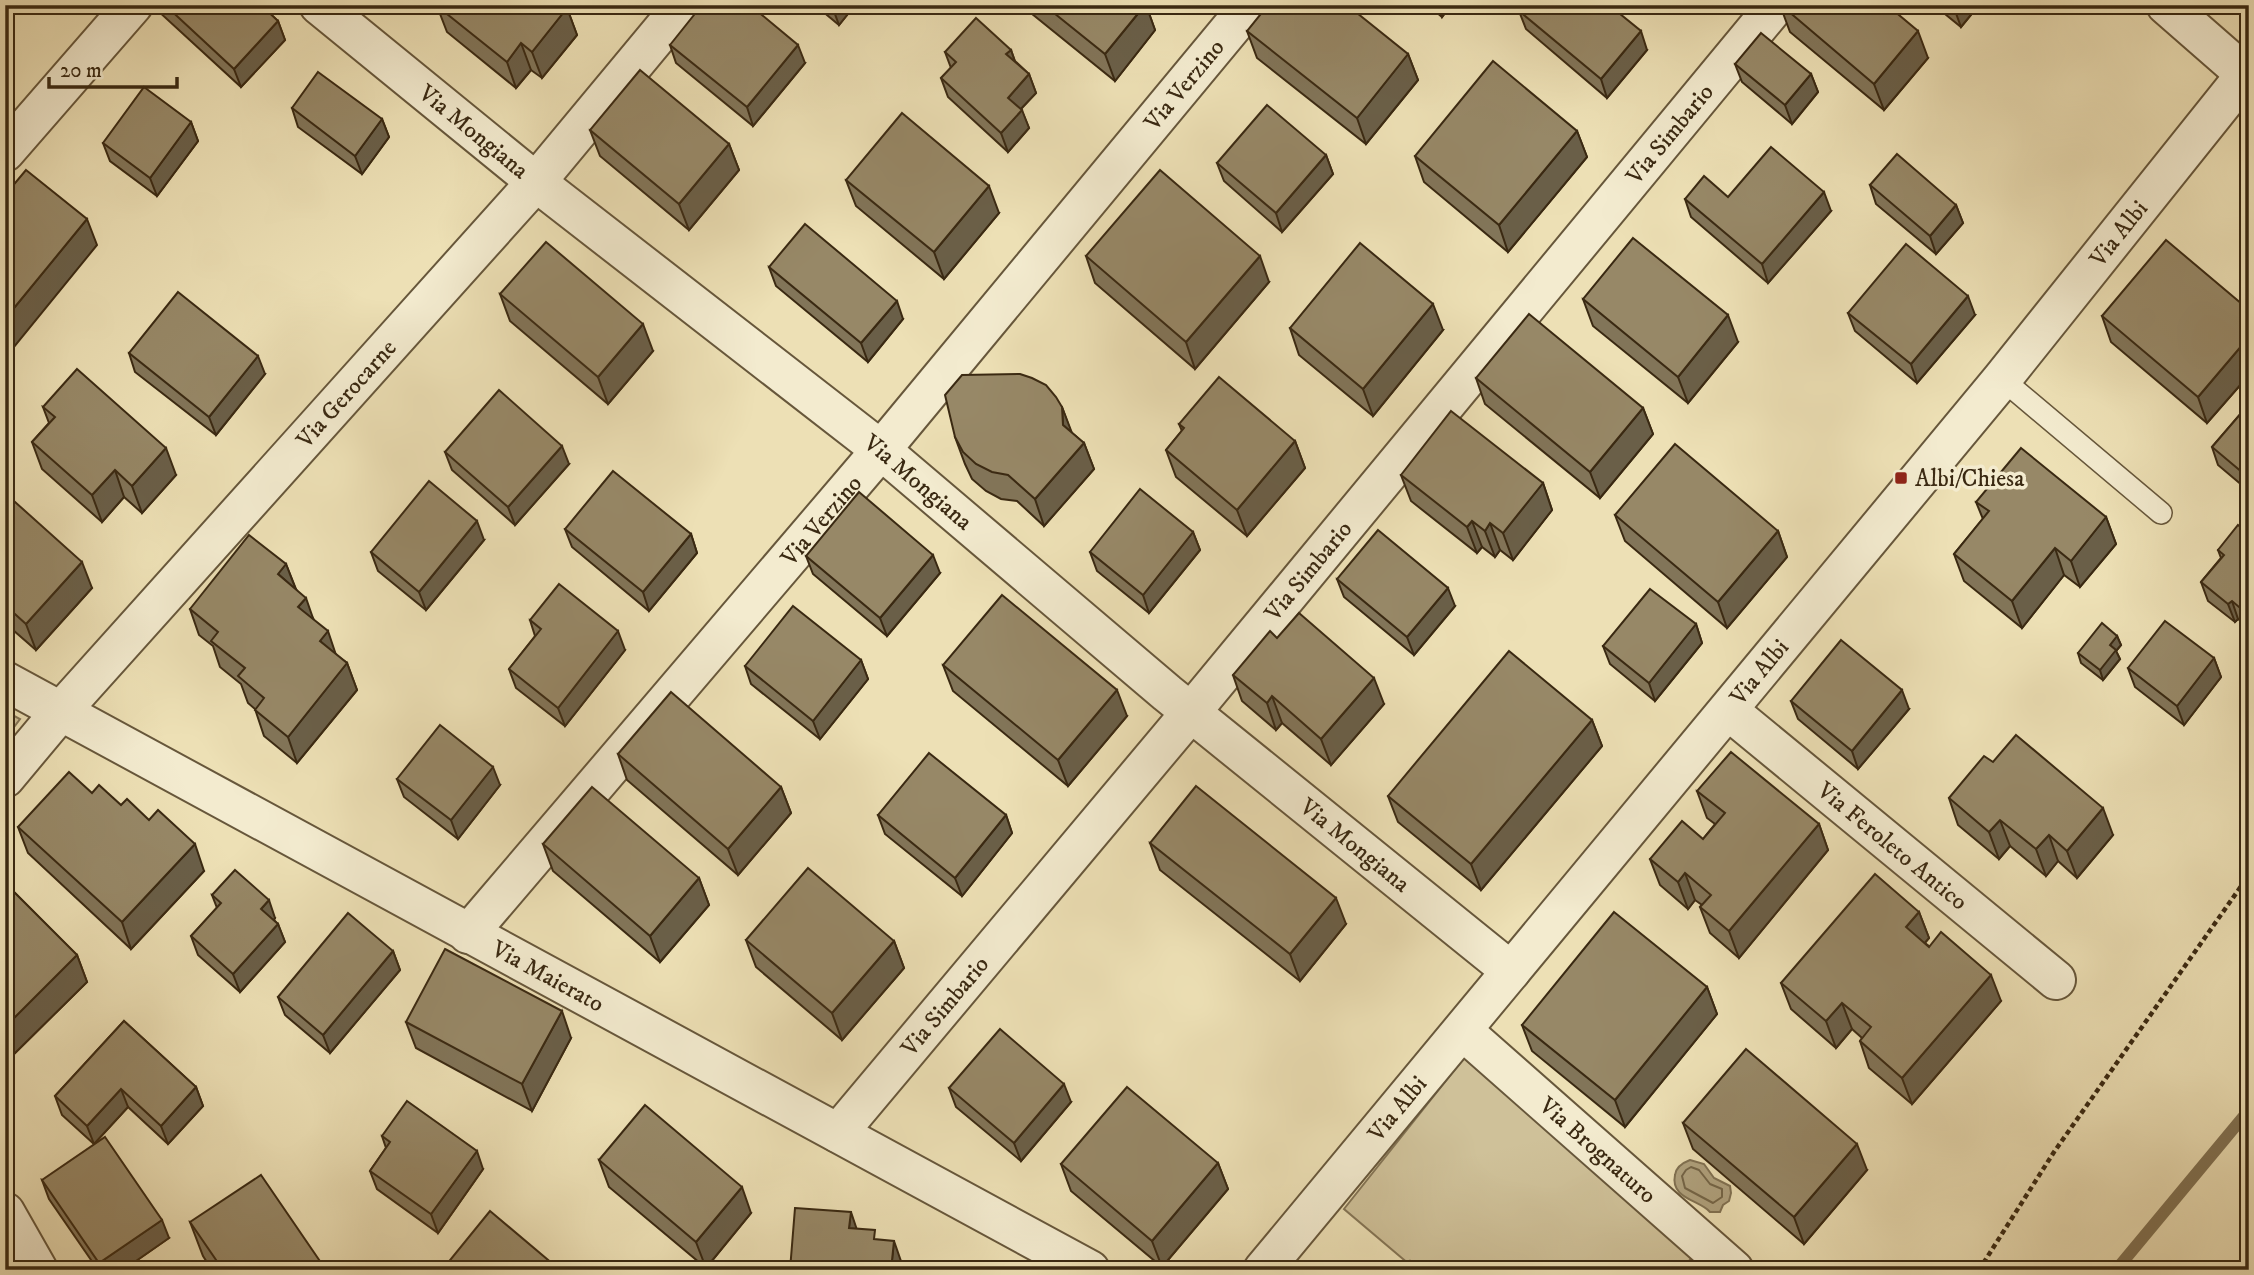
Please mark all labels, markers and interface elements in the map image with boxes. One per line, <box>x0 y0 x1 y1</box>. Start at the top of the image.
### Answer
street label: Via Verzino <box>1137 33 1231 138</box>
scale bar <box>49 46 177 90</box>
text: 20 m <box>60 58 102 84</box>
street label: Via Mongiana <box>411 78 535 186</box>
street label: Via Simbario <box>1619 78 1721 192</box>
street label: Via Albi <box>2083 195 2155 274</box>
street label: Via Gerocarne <box>290 334 403 455</box>
street label: Via Mongiana <box>857 428 979 538</box>
place label: Albi/Chiesa <box>1915 464 2025 494</box>
street label: Via Verzino <box>774 469 869 573</box>
marker: Albi/Chiesa <box>1893 470 1909 486</box>
street label: Via Simbario <box>1258 515 1359 628</box>
street label: Via Albi <box>1723 634 1796 712</box>
street label: Via Feroleto Antico <box>1810 775 1974 917</box>
street label: Via Mongiana <box>1292 792 1416 900</box>
street label: Via Maierato <box>485 934 609 1019</box>
street label: Via Simbario <box>894 950 996 1063</box>
street label: Via Albi <box>1361 1070 1434 1149</box>
street label: Via Brognaturo <box>1532 1090 1662 1211</box>

